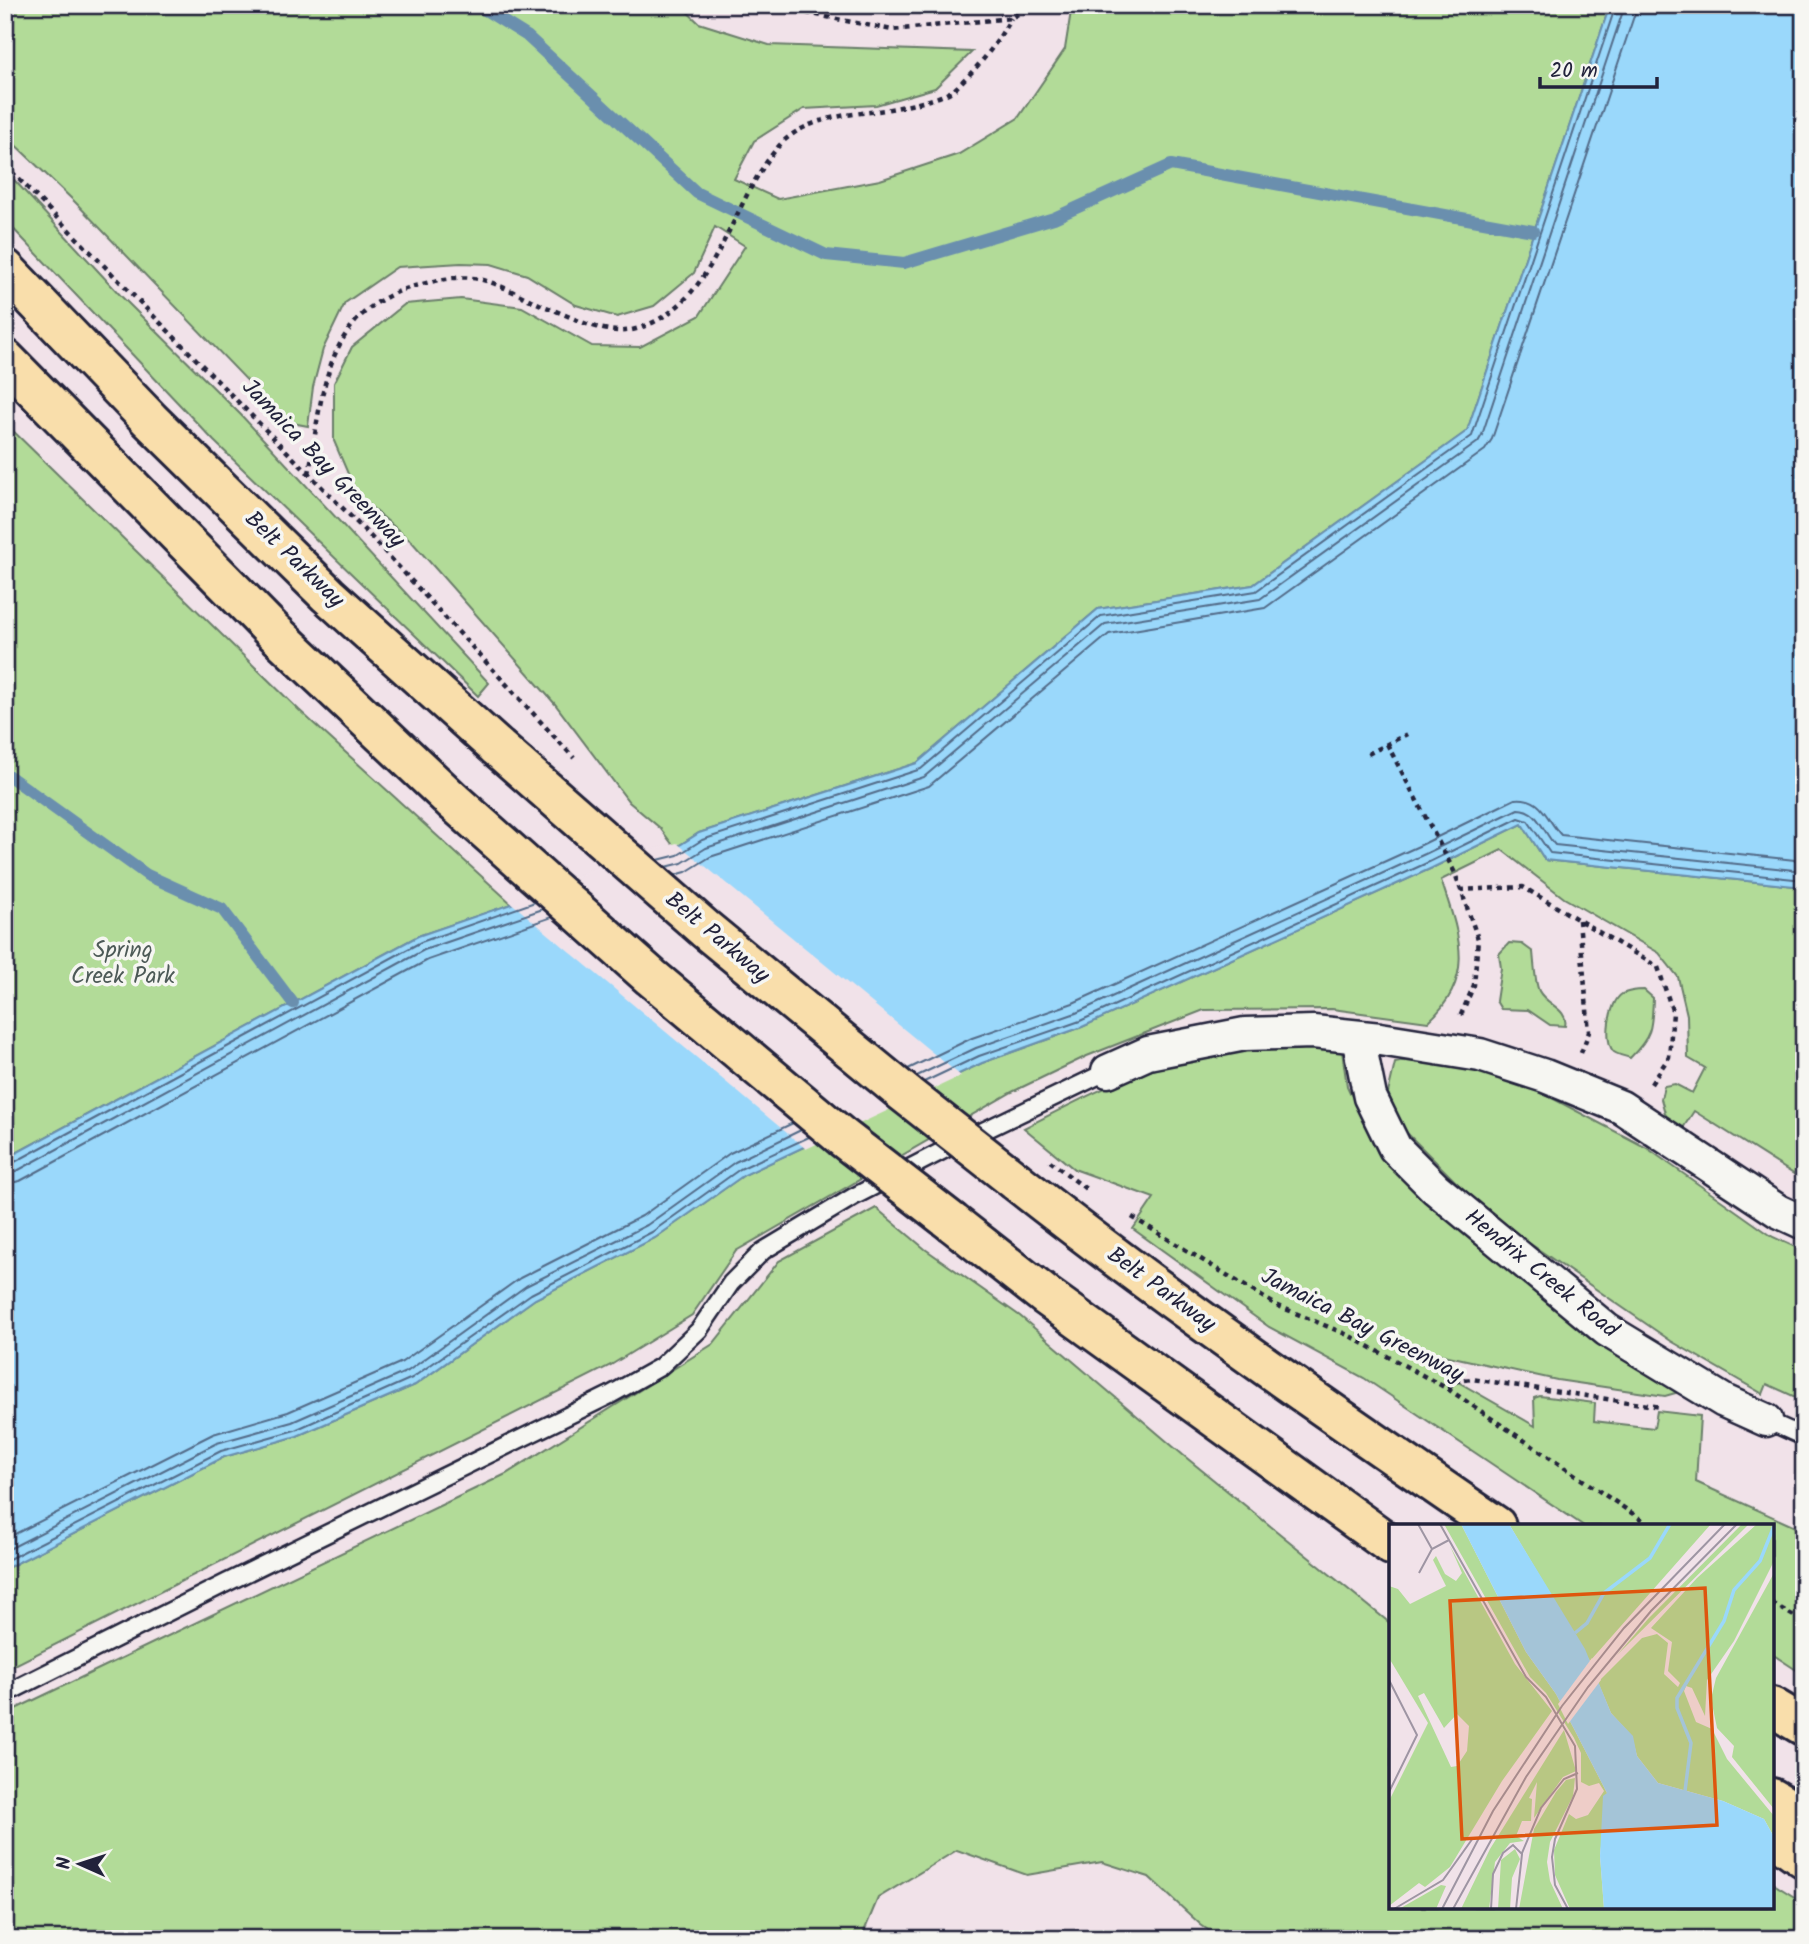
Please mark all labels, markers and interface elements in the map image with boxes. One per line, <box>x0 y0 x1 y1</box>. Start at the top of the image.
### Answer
scale bar <box>1540 46 1657 90</box>
text: 20 m <box>1550 55 1598 88</box>
street label: Jamaica Bay Greenway <box>232 371 414 557</box>
street label: Belt Parkway <box>236 503 353 617</box>
street label: Belt Parkway <box>657 883 778 993</box>
park label: Spring Creek Park <box>71 933 175 995</box>
street label: Hendrix Creek Road <box>1456 1200 1627 1348</box>
street label: Belt Parkway <box>1099 1238 1223 1342</box>
street label: Jamaica Bay Greenway <box>1254 1259 1470 1393</box>
inset map <box>1389 1524 1774 1909</box>
north arrow <box>46 1828 116 1898</box>
text: N <box>50 1856 80 1870</box>

